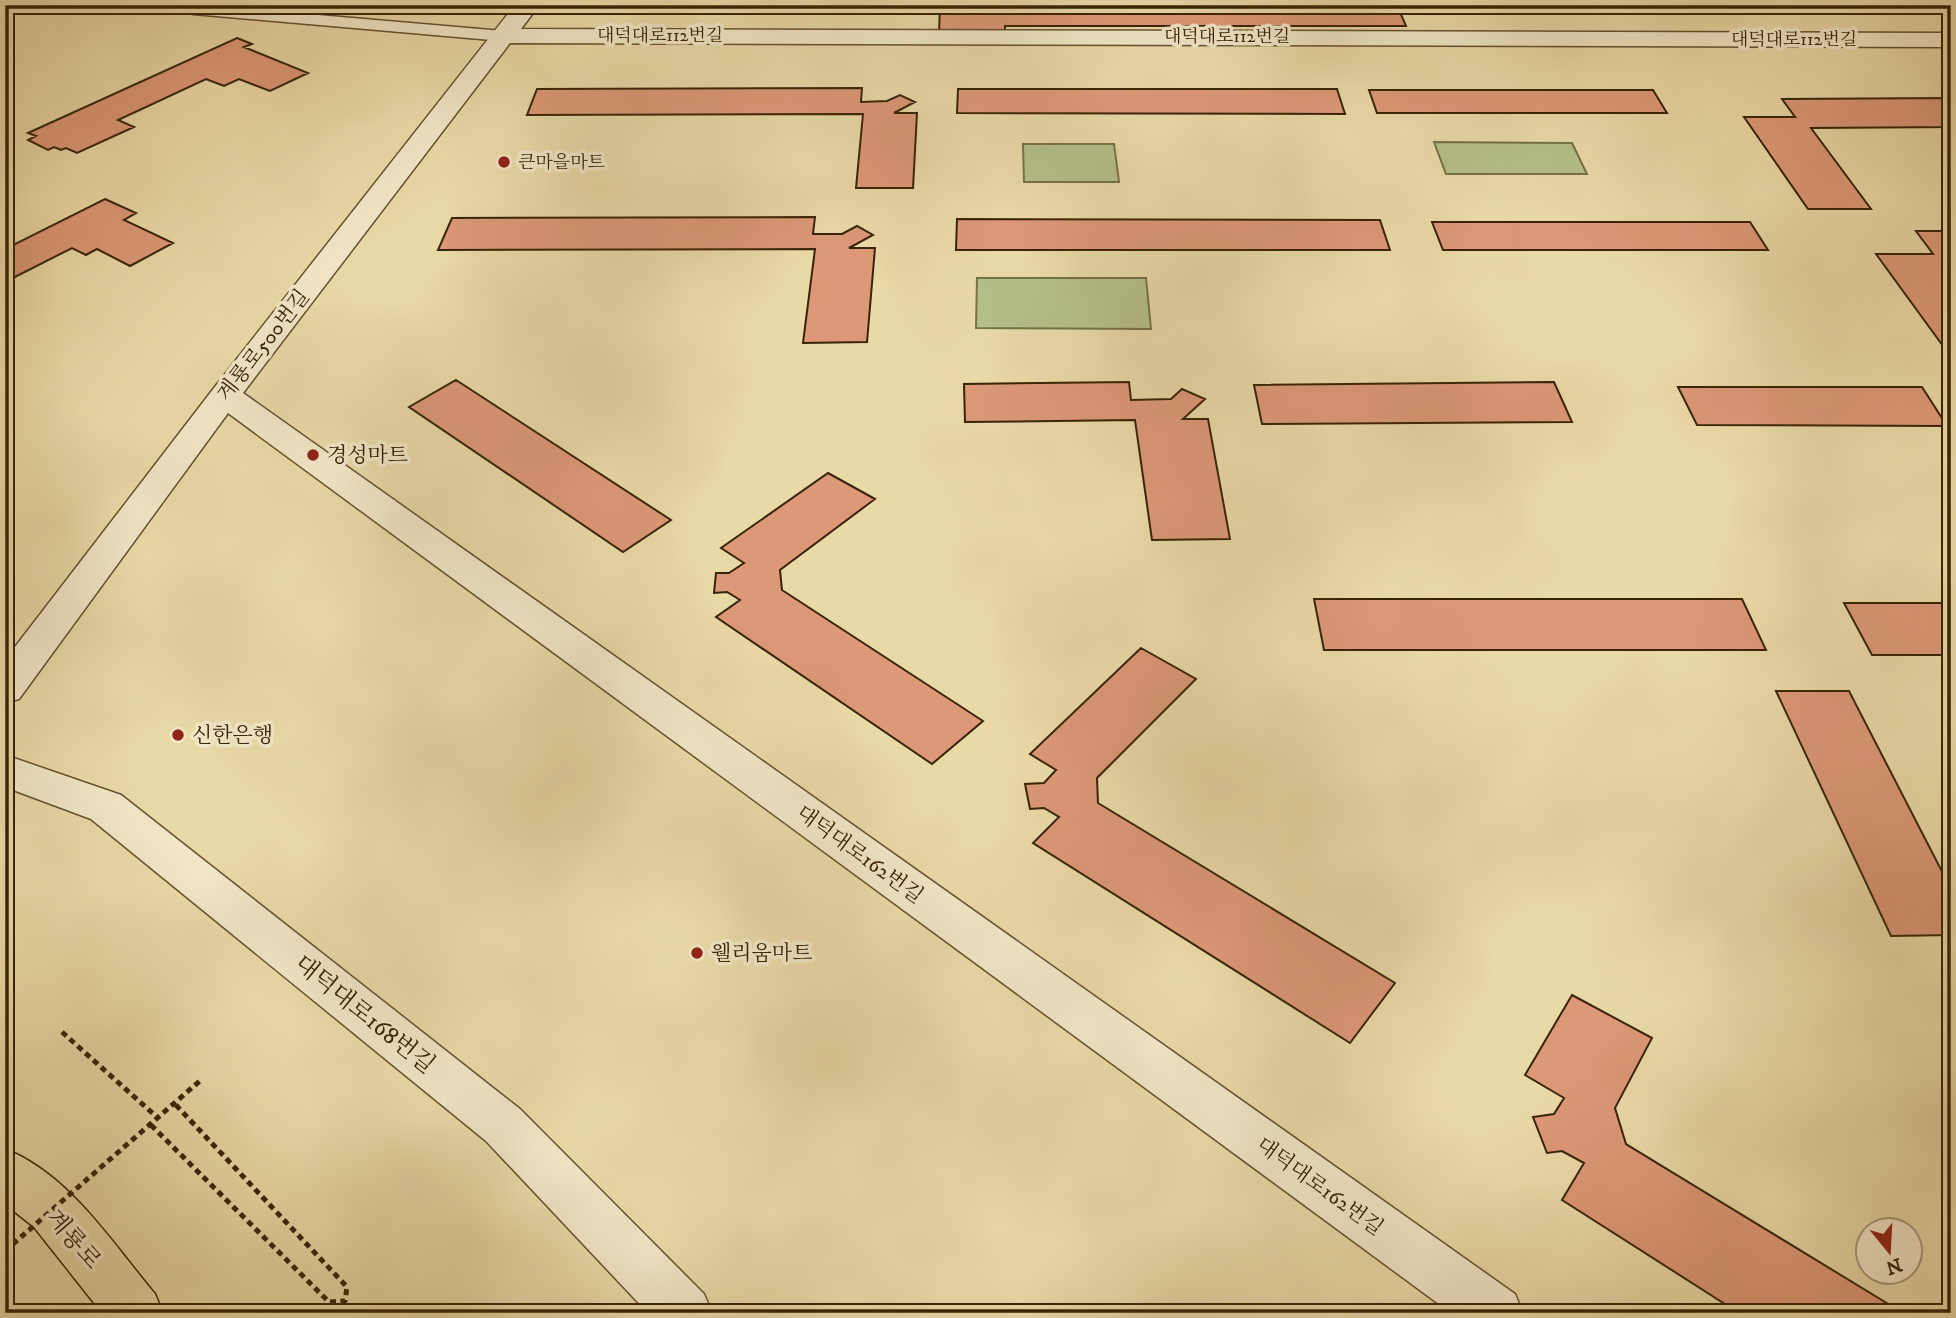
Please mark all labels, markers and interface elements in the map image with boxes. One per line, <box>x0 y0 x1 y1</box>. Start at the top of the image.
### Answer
street label: 대덕대로112번길 <box>597 25 723 47</box>
street label: 대덕대로112번길 <box>1164 26 1290 48</box>
street label: 대덕대로112번길 <box>1731 29 1857 51</box>
place label: 큰마을마트 <box>518 152 606 174</box>
marker: 큰마을마트 <box>496 154 512 170</box>
street label: 계룡로500번길 <box>212 285 315 407</box>
place label: 경성마트 <box>327 443 408 469</box>
marker: 경성마트 <box>305 447 321 463</box>
place label: 신한은행 <box>192 723 273 749</box>
marker: 신한은행 <box>170 727 186 743</box>
street label: 대덕대로162번길 <box>791 800 928 910</box>
place label: 웰리움마트 <box>711 941 812 967</box>
marker: 웰리움마트 <box>689 945 705 961</box>
street label: 대덕대로168번길 <box>288 949 441 1081</box>
street label: 대덕대로162번길 <box>1251 1132 1388 1242</box>
street label: 계룡로 <box>39 1204 107 1276</box>
north arrow <box>1854 1216 1924 1286</box>
text: N <box>1882 1252 1905 1279</box>

